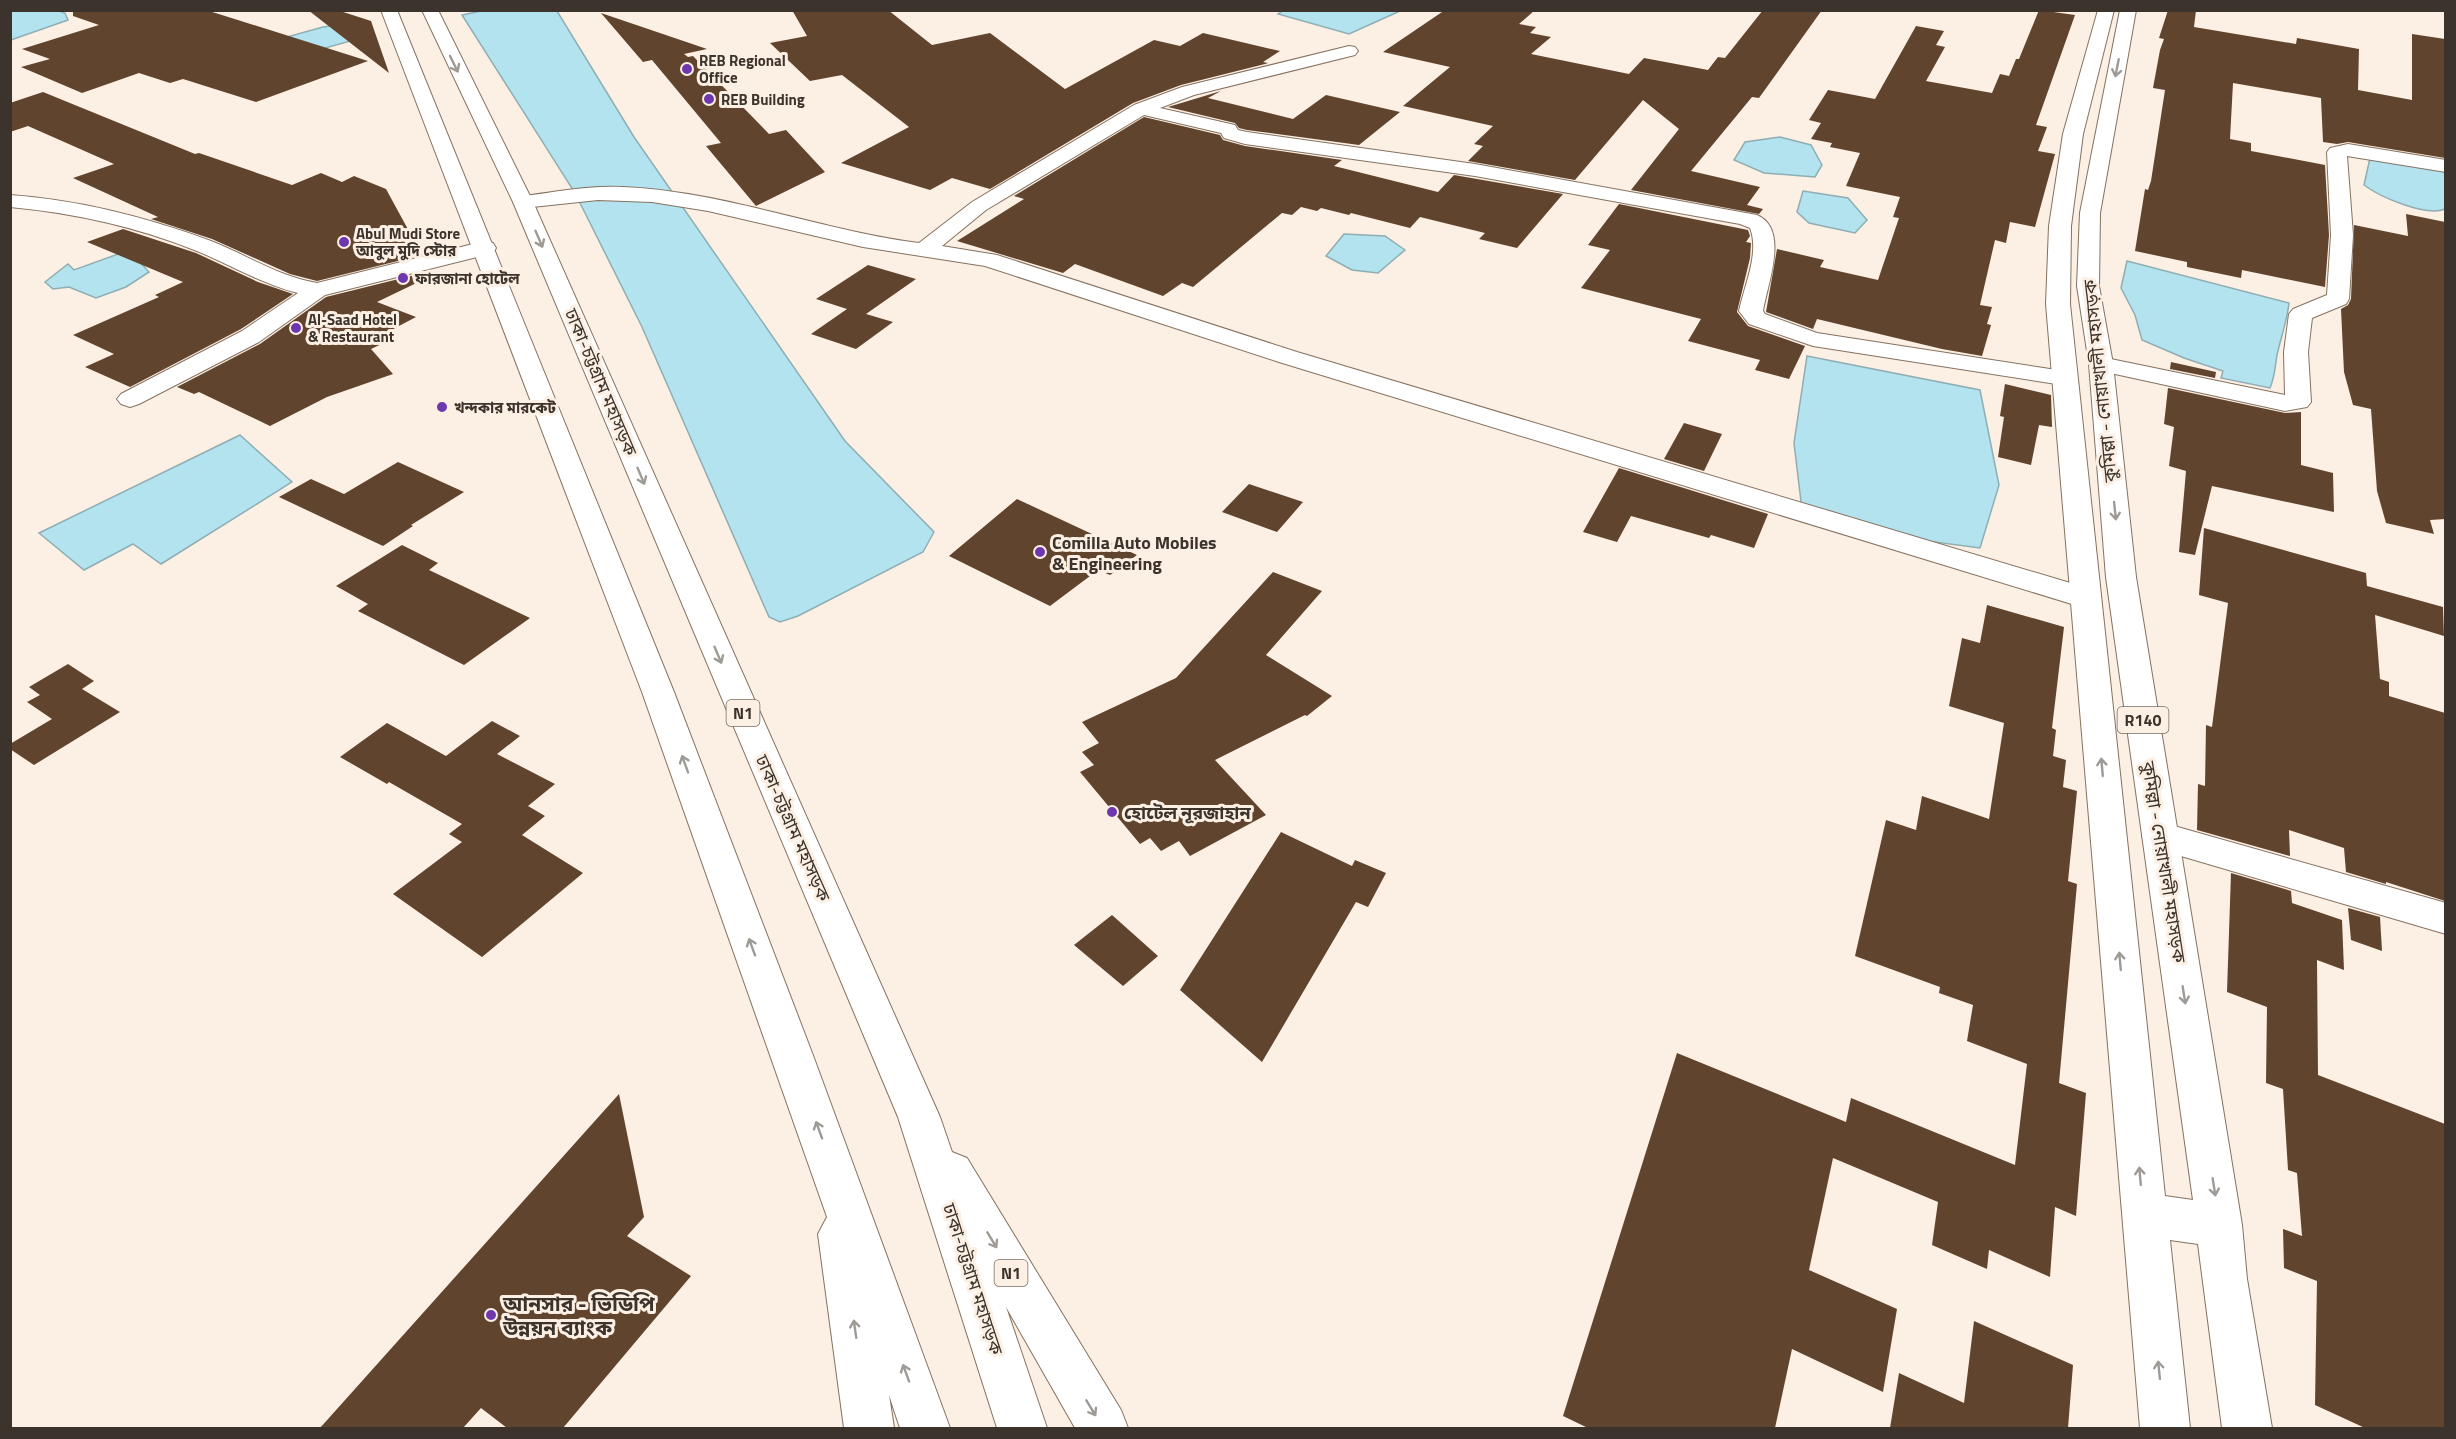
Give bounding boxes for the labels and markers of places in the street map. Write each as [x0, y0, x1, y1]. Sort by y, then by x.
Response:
place label: REB Regional Office [699, 49, 786, 89]
marker: REB Regional Office [680, 62, 694, 76]
place label: REB Building [721, 88, 805, 111]
marker: REB Building [702, 92, 716, 106]
place label: Abul Mudi Store আবুল মুদি স্টোর [355, 222, 461, 262]
marker: Abul Mudi Store আবুল মুদি স্টোর [337, 235, 351, 249]
place label: ফারজানা হোটেল [414, 267, 520, 290]
marker: ফারজানা হোটেল [396, 271, 410, 285]
place label: Al-Saad Hotel & Restaurant [308, 308, 397, 348]
marker: Al-Saad Hotel & Restaurant [289, 321, 303, 335]
place label: খন্দকার মারকেট [454, 396, 556, 419]
marker: খন্দকার মারকেট [435, 400, 449, 414]
place label: Comilla Auto Mobiles & Engineering [1052, 529, 1217, 577]
marker: Comilla Auto Mobiles & Engineering [1033, 545, 1047, 559]
place label: হোটেল নূরজাহান [1124, 799, 1251, 826]
marker: হোটেল নূরজাহান [1105, 805, 1119, 819]
place label: আনসার - ভিডিপি উন্নয়ন ব্যাংক [502, 1287, 655, 1343]
marker: আনসার - ভিডিপি উন্নয়ন ব্যাংক [484, 1308, 498, 1322]

